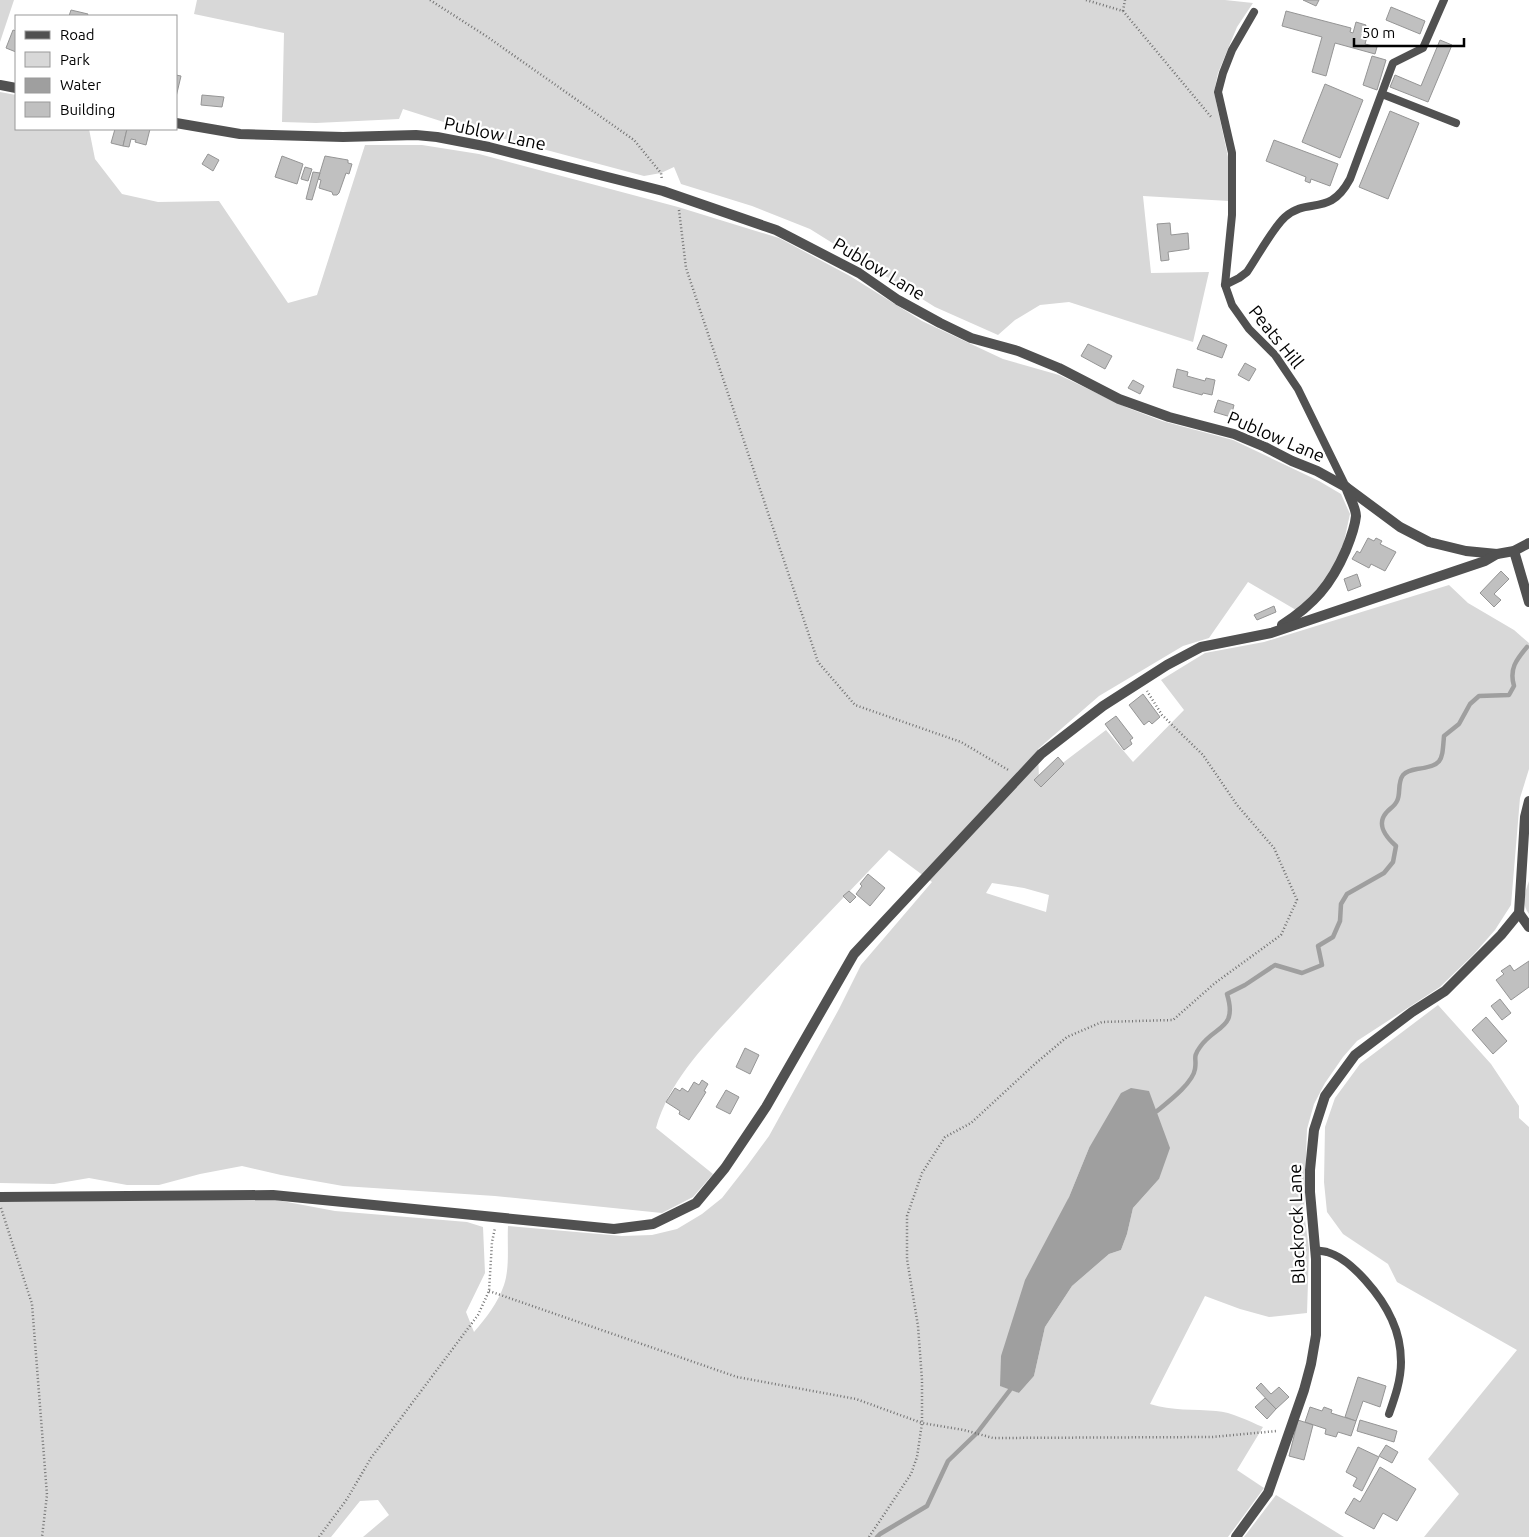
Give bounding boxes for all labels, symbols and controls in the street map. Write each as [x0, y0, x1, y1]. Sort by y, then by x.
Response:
legend [15, 15, 178, 130]
scale bar [1354, 15, 1464, 47]
text: 50 m [1362, 24, 1395, 41]
text: Road [60, 26, 95, 43]
text: Park [60, 51, 90, 68]
text: Water [60, 76, 101, 93]
text: Building [60, 101, 115, 118]
street label: Publow Lane [442, 112, 548, 154]
street label: Publow Lane [830, 233, 929, 303]
street label: Peats Hill [1245, 301, 1308, 372]
street label: Publow Lane [1225, 407, 1328, 466]
street label: Blackrock Lane [1284, 1163, 1308, 1285]

